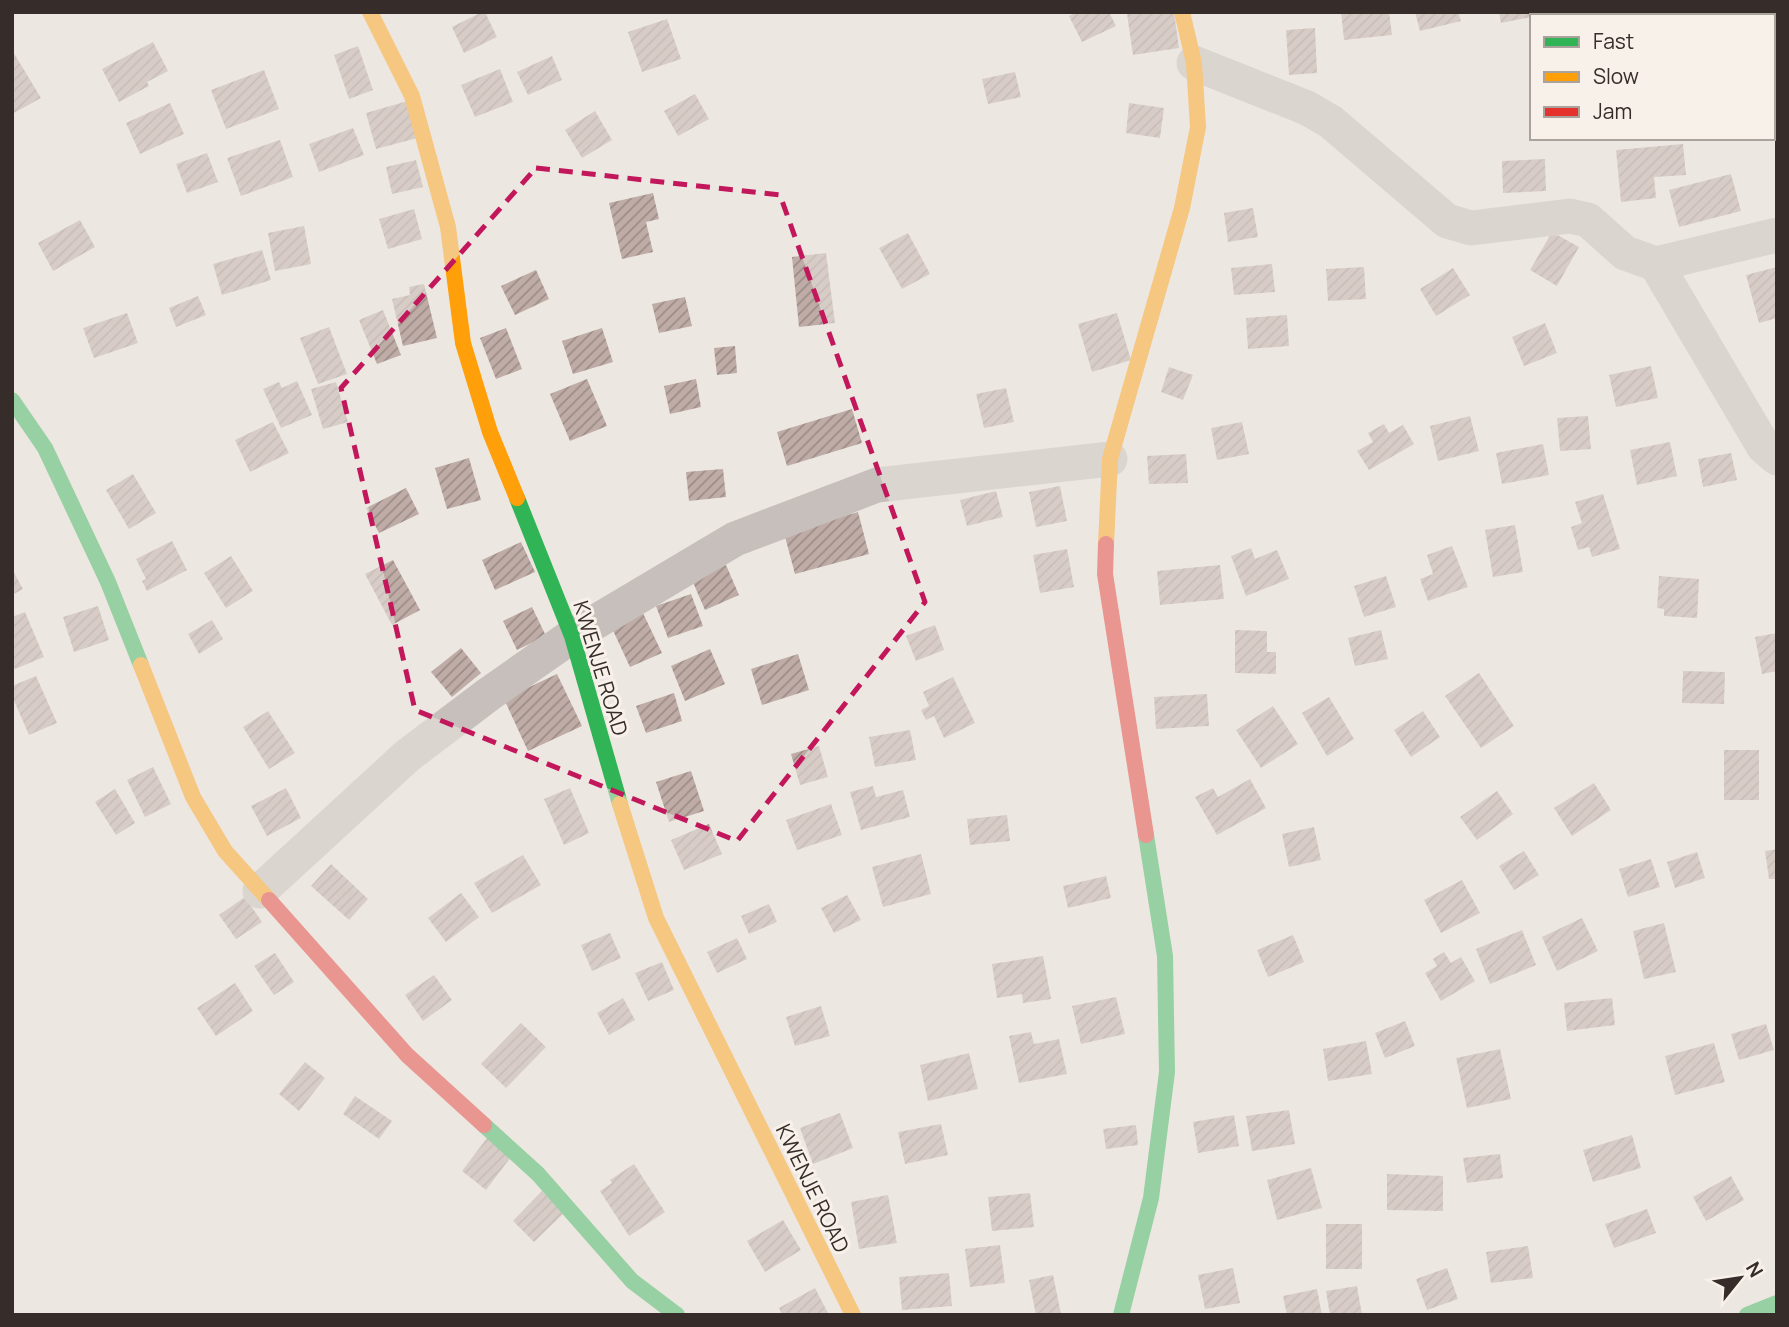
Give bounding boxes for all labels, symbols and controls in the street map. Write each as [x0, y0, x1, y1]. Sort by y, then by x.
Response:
legend [1530, 14, 1775, 140]
text: Fast [1593, 27, 1634, 55]
text: Slow [1593, 62, 1639, 90]
text: Jam [1593, 97, 1632, 125]
street label: KWENJE ROAD [567, 597, 635, 739]
street label: KWENJE ROAD [770, 1119, 856, 1257]
north arrow [1705, 1243, 1775, 1313]
text: N [1740, 1257, 1769, 1282]

